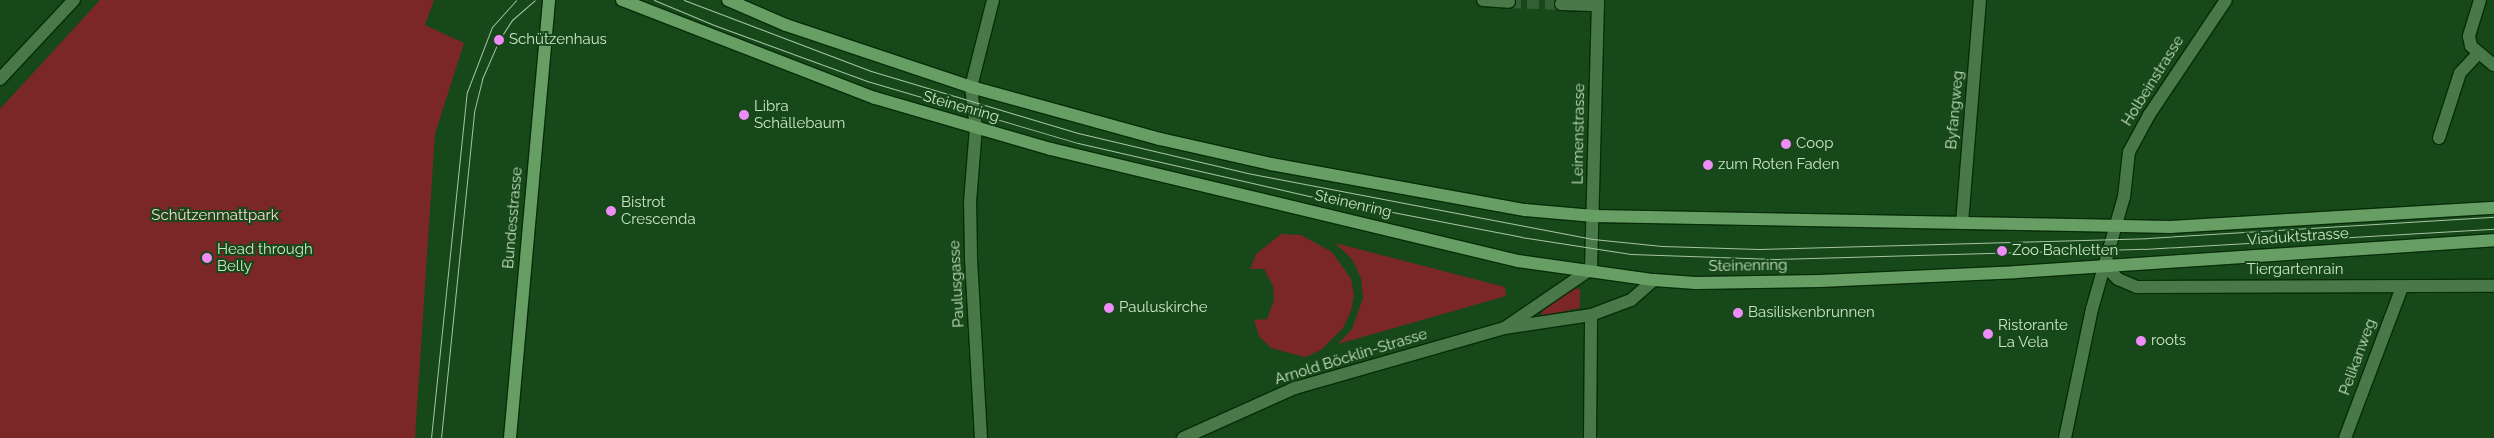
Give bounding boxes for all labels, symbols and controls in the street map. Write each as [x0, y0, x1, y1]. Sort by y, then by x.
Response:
place label: Schützenhaus [509, 31, 607, 49]
street label: Holbeinstrasse [2118, 33, 2188, 129]
marker: Schützenhaus [493, 34, 505, 46]
street label: Byfangweg [1943, 70, 1967, 150]
street label: Leimenstrasse [1569, 83, 1589, 185]
street label: Steinenring [921, 87, 1001, 127]
place label: Libra Schällebaum [754, 97, 845, 132]
marker: Libra Schällebaum [738, 109, 750, 121]
place label: Coop [1796, 135, 1833, 153]
marker: Coop [1780, 138, 1792, 150]
place label: zum Roten Faden [1718, 156, 1839, 174]
marker: zum Roten Faden [1702, 159, 1714, 171]
street label: Bundesstrasse [500, 166, 526, 270]
street label: Steinenring [1313, 186, 1393, 222]
place label: Bistrot Crescenda [621, 193, 696, 228]
marker: Bistrot Crescenda [605, 205, 617, 217]
park label: Schützenmattpark [151, 207, 279, 225]
street label: Viaduktstrasse [2247, 224, 2349, 250]
place label: Head through Belly [217, 240, 313, 275]
street label: Paulusgasse [946, 240, 968, 328]
place label: Zoo Bachletten [2012, 242, 2118, 260]
marker: Zoo Bachletten [1996, 245, 2008, 257]
marker: Head through Belly [201, 252, 213, 264]
street label: Steinenring [1708, 256, 1788, 276]
street label: Tiergartenrain [2247, 261, 2343, 279]
place label: Pauluskirche [1119, 299, 1208, 317]
marker: Pauluskirche [1103, 302, 1115, 314]
place label: Basiliskenbrunnen [1748, 304, 1875, 322]
marker: Basiliskenbrunnen [1732, 307, 1744, 319]
place label: Ristorante La Vela [1998, 316, 2068, 351]
street label: Pelikanweg [2336, 316, 2380, 398]
street label: Arnold Böcklin-Strasse [1273, 325, 1429, 389]
marker: Ristorante La Vela [1982, 328, 1994, 340]
place label: roots [2151, 332, 2186, 350]
marker: roots [2135, 335, 2147, 347]

